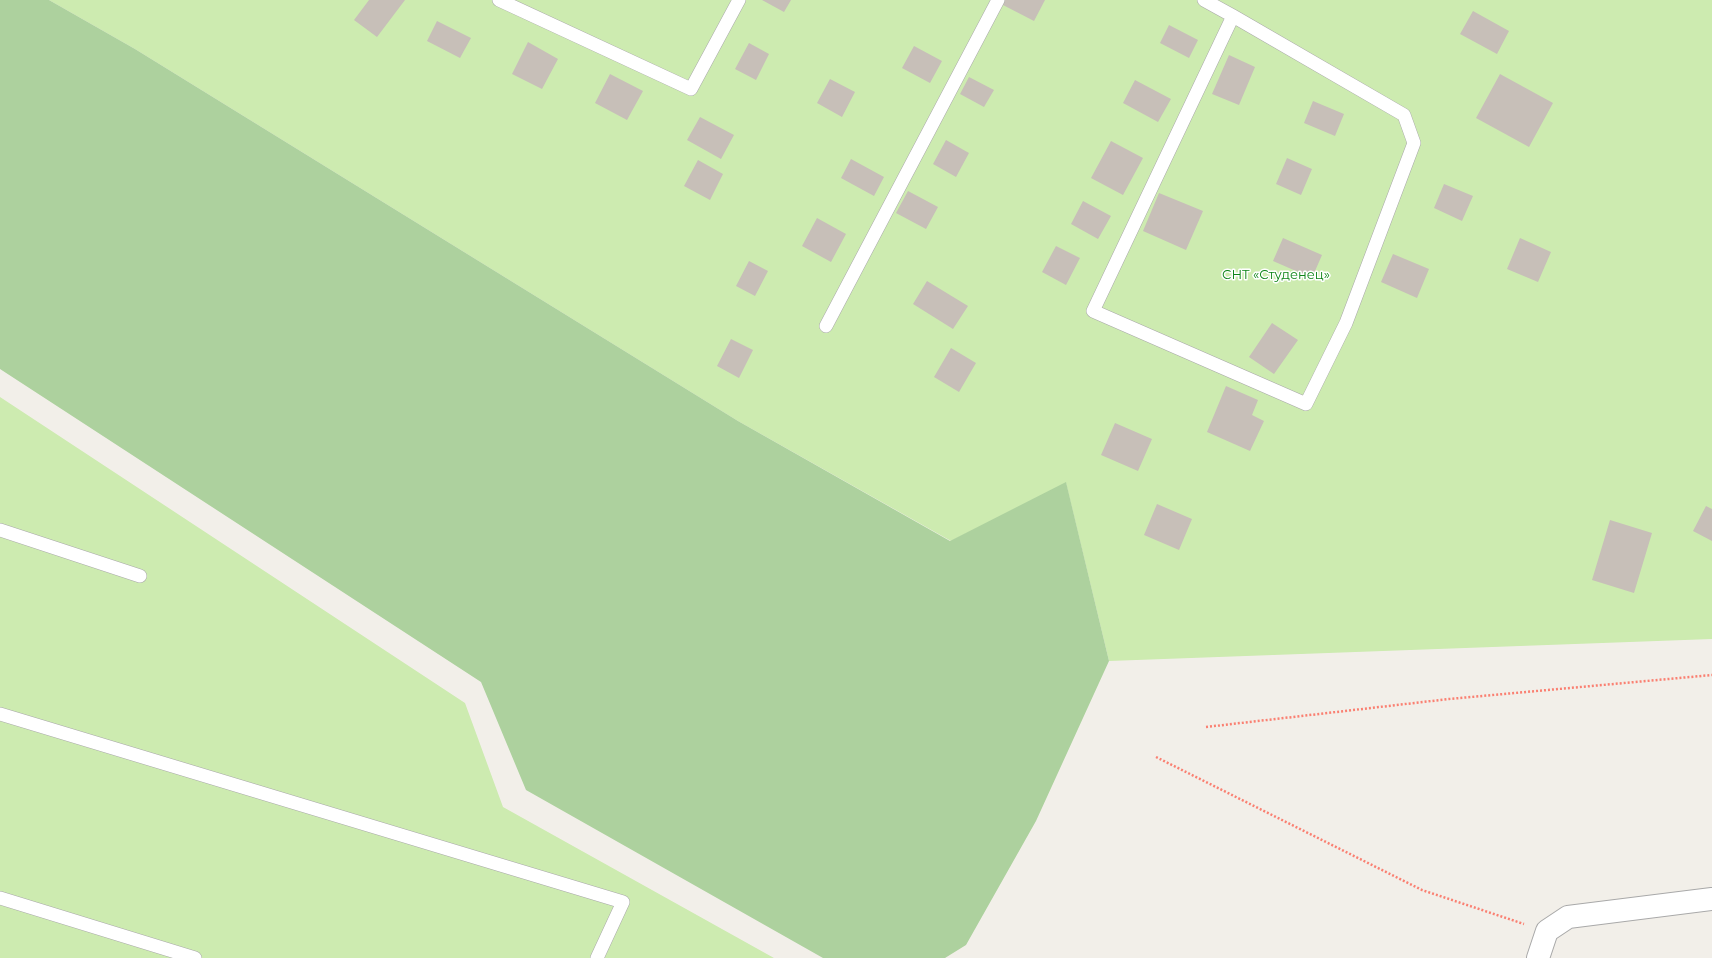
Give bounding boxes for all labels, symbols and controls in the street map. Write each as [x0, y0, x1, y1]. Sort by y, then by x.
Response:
park label: СНТ «Студенец» [1222, 267, 1330, 283]

